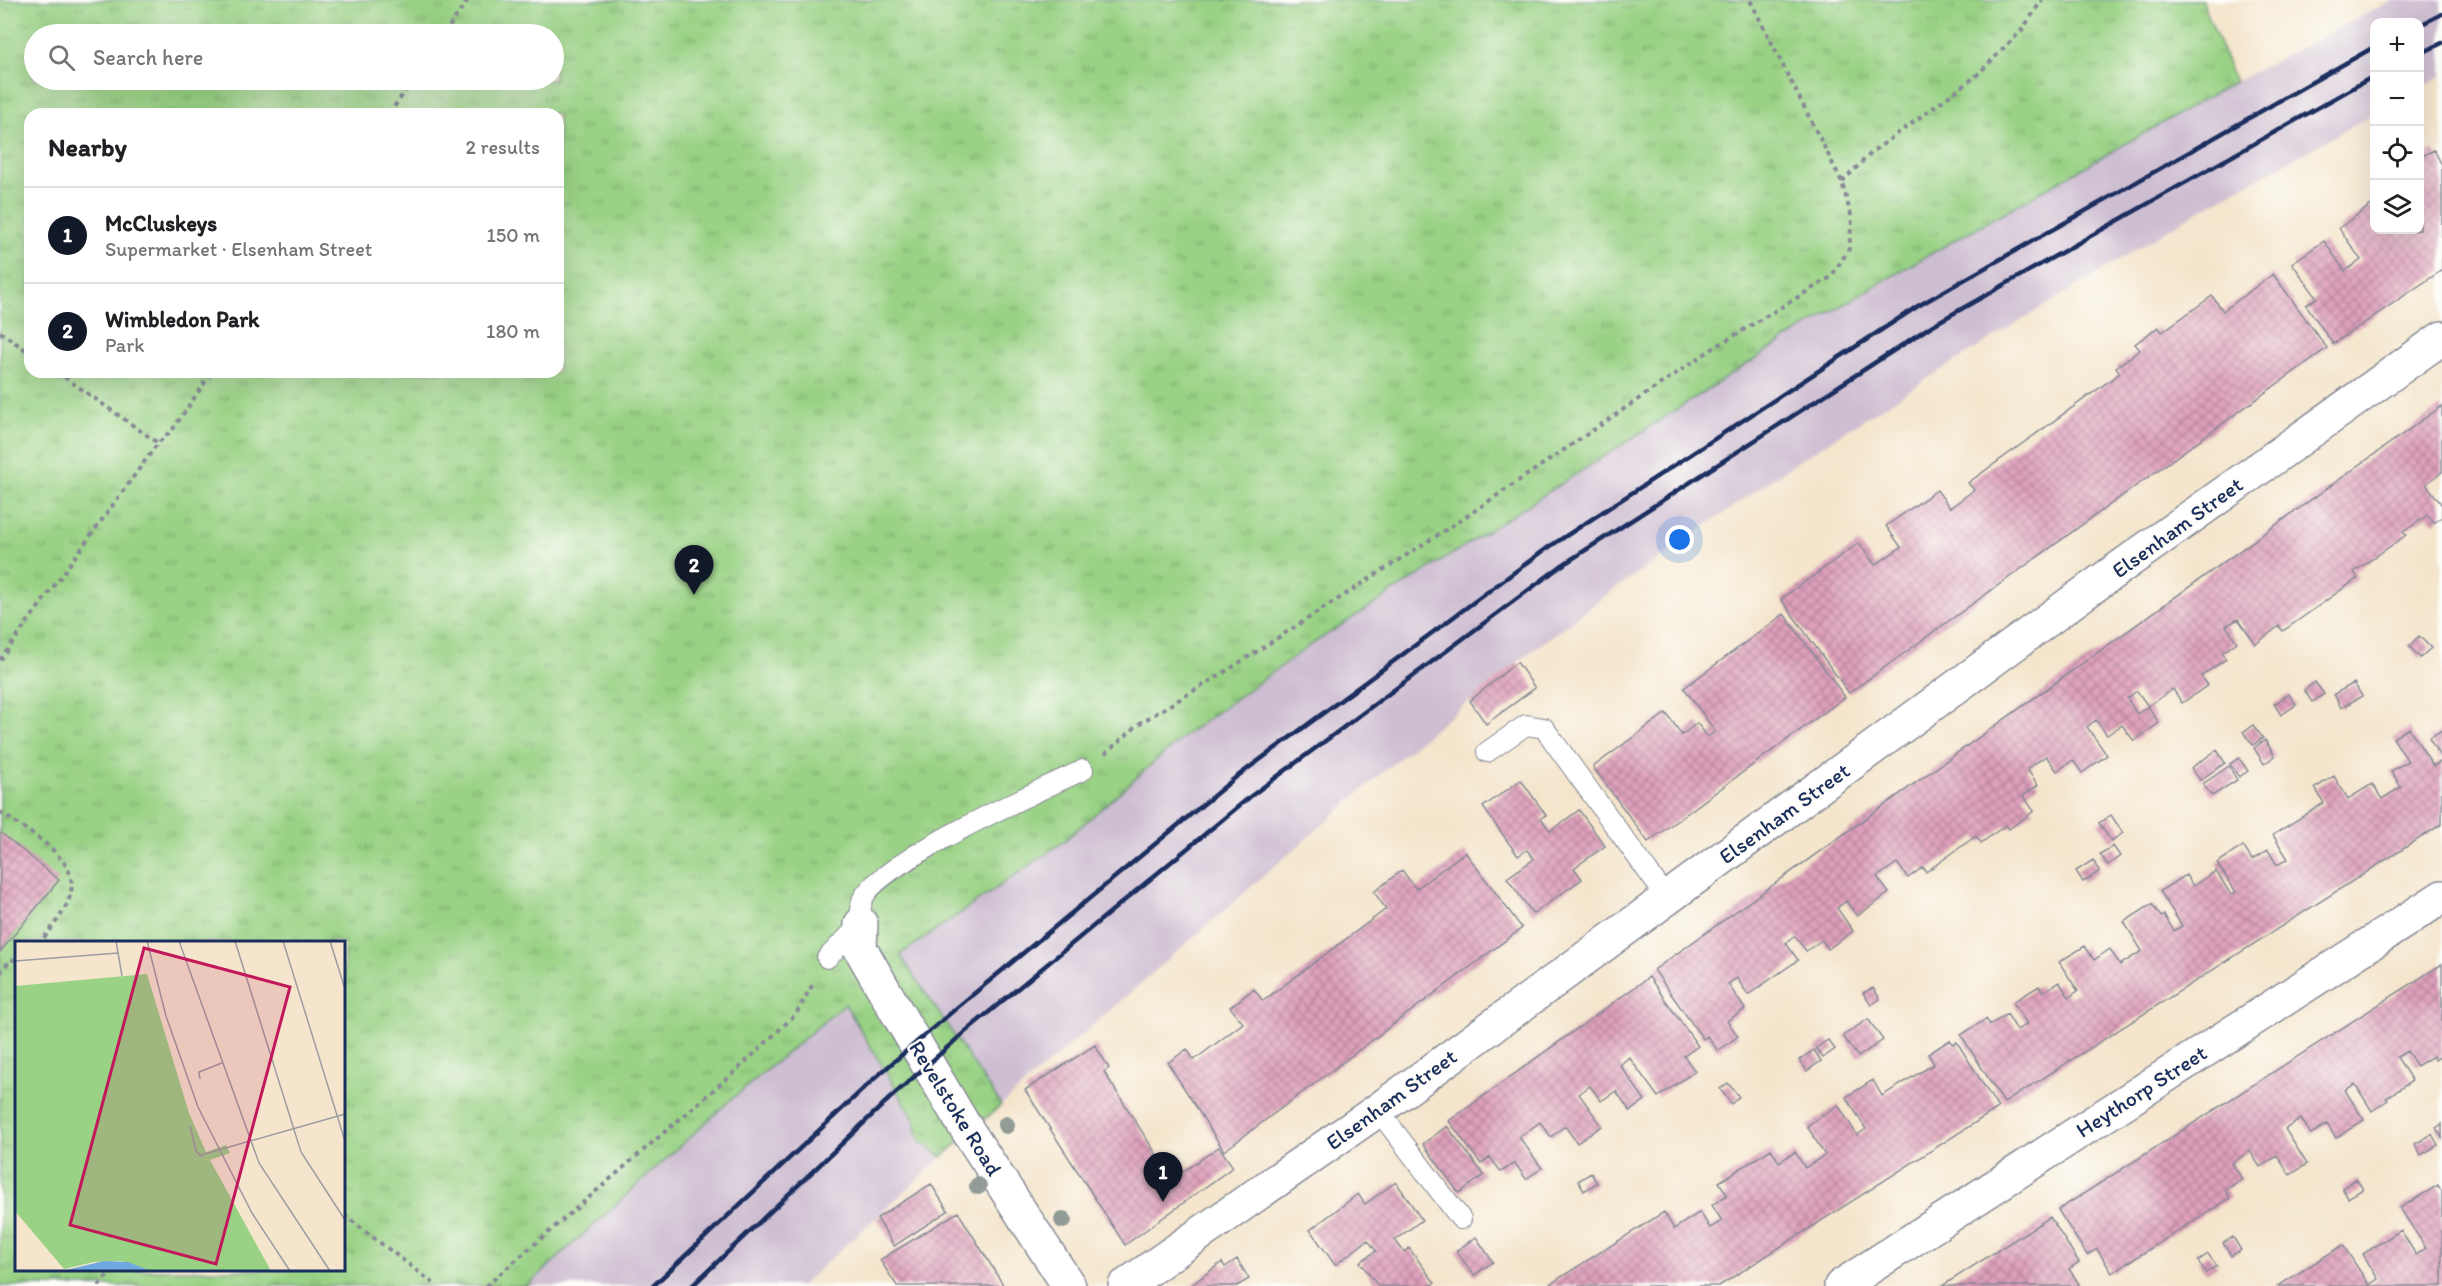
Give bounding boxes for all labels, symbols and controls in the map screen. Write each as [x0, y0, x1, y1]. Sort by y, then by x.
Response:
map controls [2370, 18, 2424, 234]
button: + [2370, 18, 2424, 72]
search box [24, 24, 564, 90]
icon: search [45, 41, 78, 74]
text: Search here [93, 44, 203, 71]
button: − [2370, 72, 2424, 126]
button: locate [2370, 126, 2424, 180]
text: Nearby [48, 131, 127, 163]
text: 2 results [466, 135, 540, 159]
button: layers [2370, 180, 2424, 234]
text: McCluskeys [105, 210, 217, 237]
text: 1 [63, 223, 72, 247]
text: 150 m [487, 223, 540, 247]
text: Supermarket · Elsenham Street [105, 237, 372, 261]
text: Wimbledon Park [105, 306, 260, 333]
text: 2 [62, 319, 73, 343]
text: 180 m [486, 319, 540, 343]
text: Park [105, 333, 144, 357]
street label: Elsenham Street [2107, 471, 2248, 584]
your location [1665, 525, 1694, 554]
pin: 2 [674, 546, 714, 595]
street label: Elsenham Street [1714, 757, 1855, 870]
inset map [15, 941, 345, 1271]
street label: Revelstoke Road [903, 1036, 1008, 1181]
street label: Heythorp Street [2071, 1039, 2212, 1144]
street label: Elsenham Street [1321, 1043, 1462, 1156]
pin: 1 [1144, 1152, 1182, 1202]

